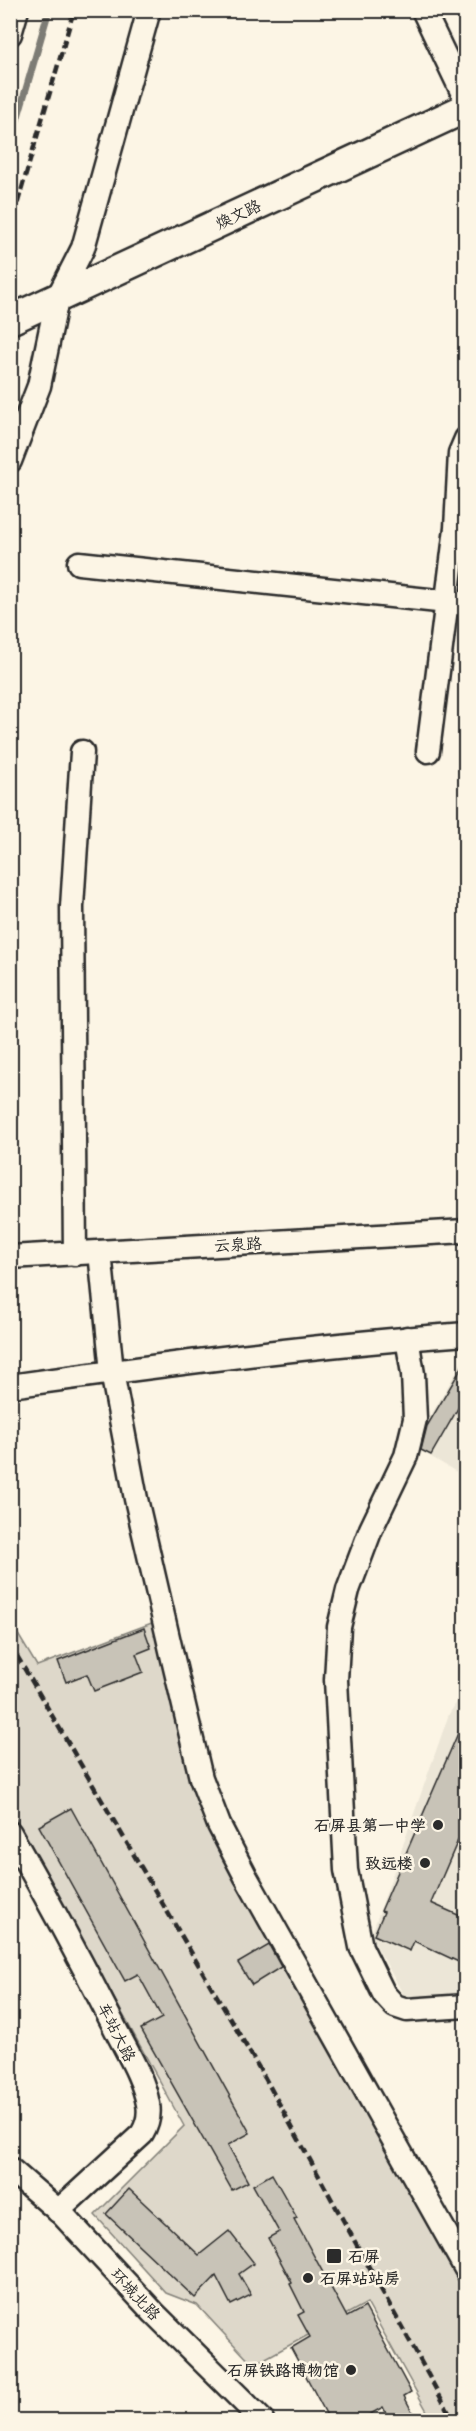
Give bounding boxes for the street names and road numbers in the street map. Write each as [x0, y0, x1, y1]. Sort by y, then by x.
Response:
street label: 焕文路 [213, 197, 264, 234]
street label: 云泉路 [214, 1235, 263, 1256]
street label: 车站大路 [93, 2000, 139, 2066]
street label: 环城北路 [106, 2265, 164, 2325]

